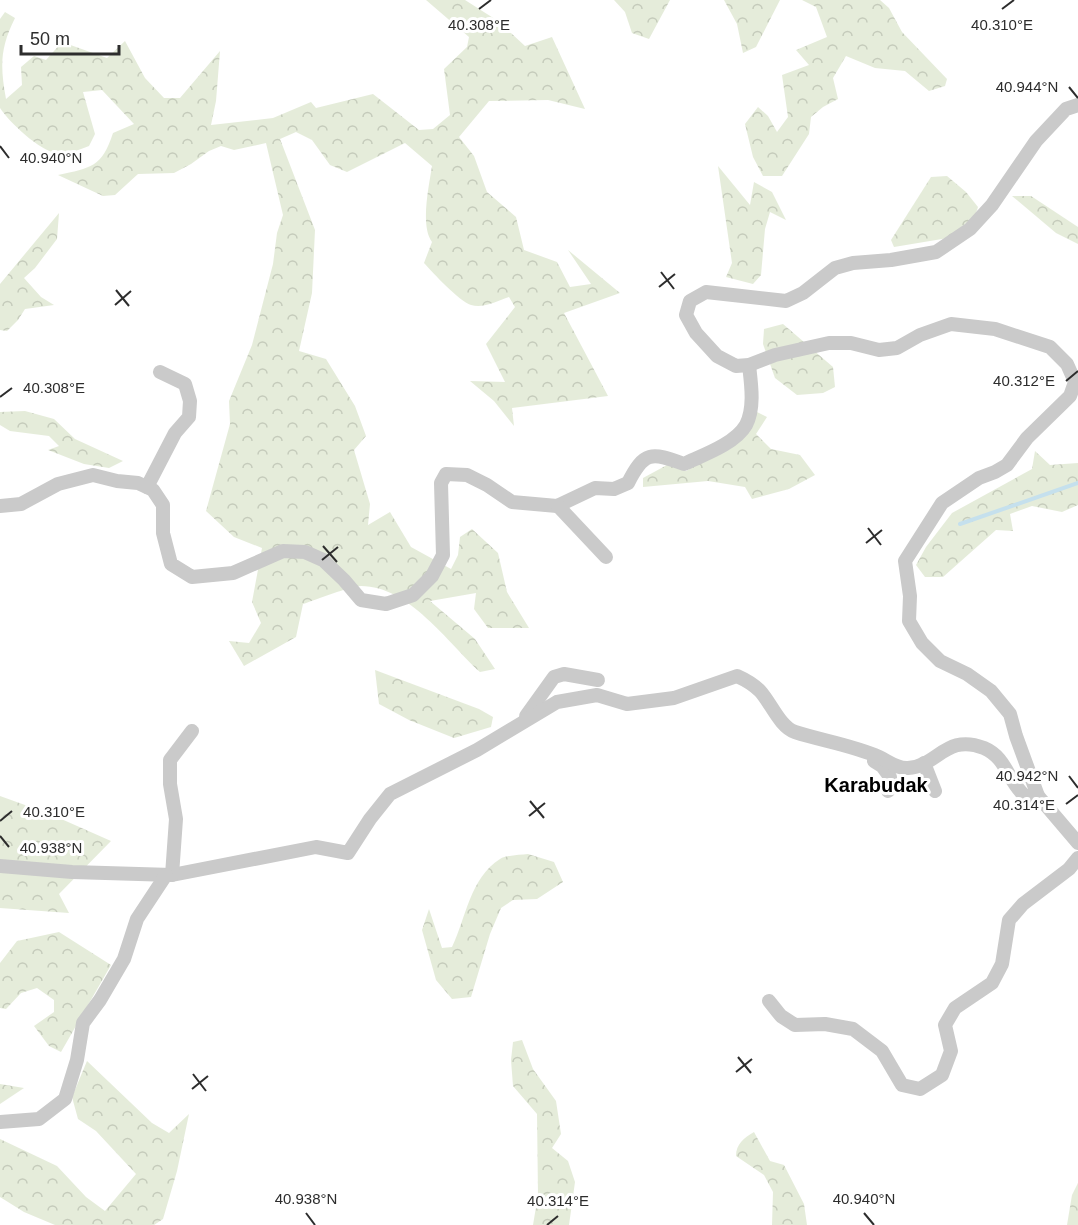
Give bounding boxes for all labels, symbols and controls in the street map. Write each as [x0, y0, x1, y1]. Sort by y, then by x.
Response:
text: 40.308°E [448, 16, 510, 33]
text: 40.310°E [971, 16, 1033, 33]
scale bar [21, 18, 118, 56]
text: 50 m [30, 29, 70, 49]
text: 40.944°N [996, 78, 1058, 95]
text: 40.940°N [20, 149, 82, 166]
text: 40.312°E [993, 372, 1055, 389]
text: 40.308°E [23, 379, 85, 396]
text: 40.942°N [996, 767, 1058, 784]
district label: Karabudak [824, 774, 929, 796]
text: 40.314°E [993, 796, 1055, 813]
text: 40.310°E [23, 803, 85, 820]
text: 40.938°N [20, 839, 82, 856]
text: 40.938°N [275, 1190, 337, 1207]
text: 40.940°N [833, 1190, 895, 1207]
text: 40.314°E [527, 1192, 589, 1209]

